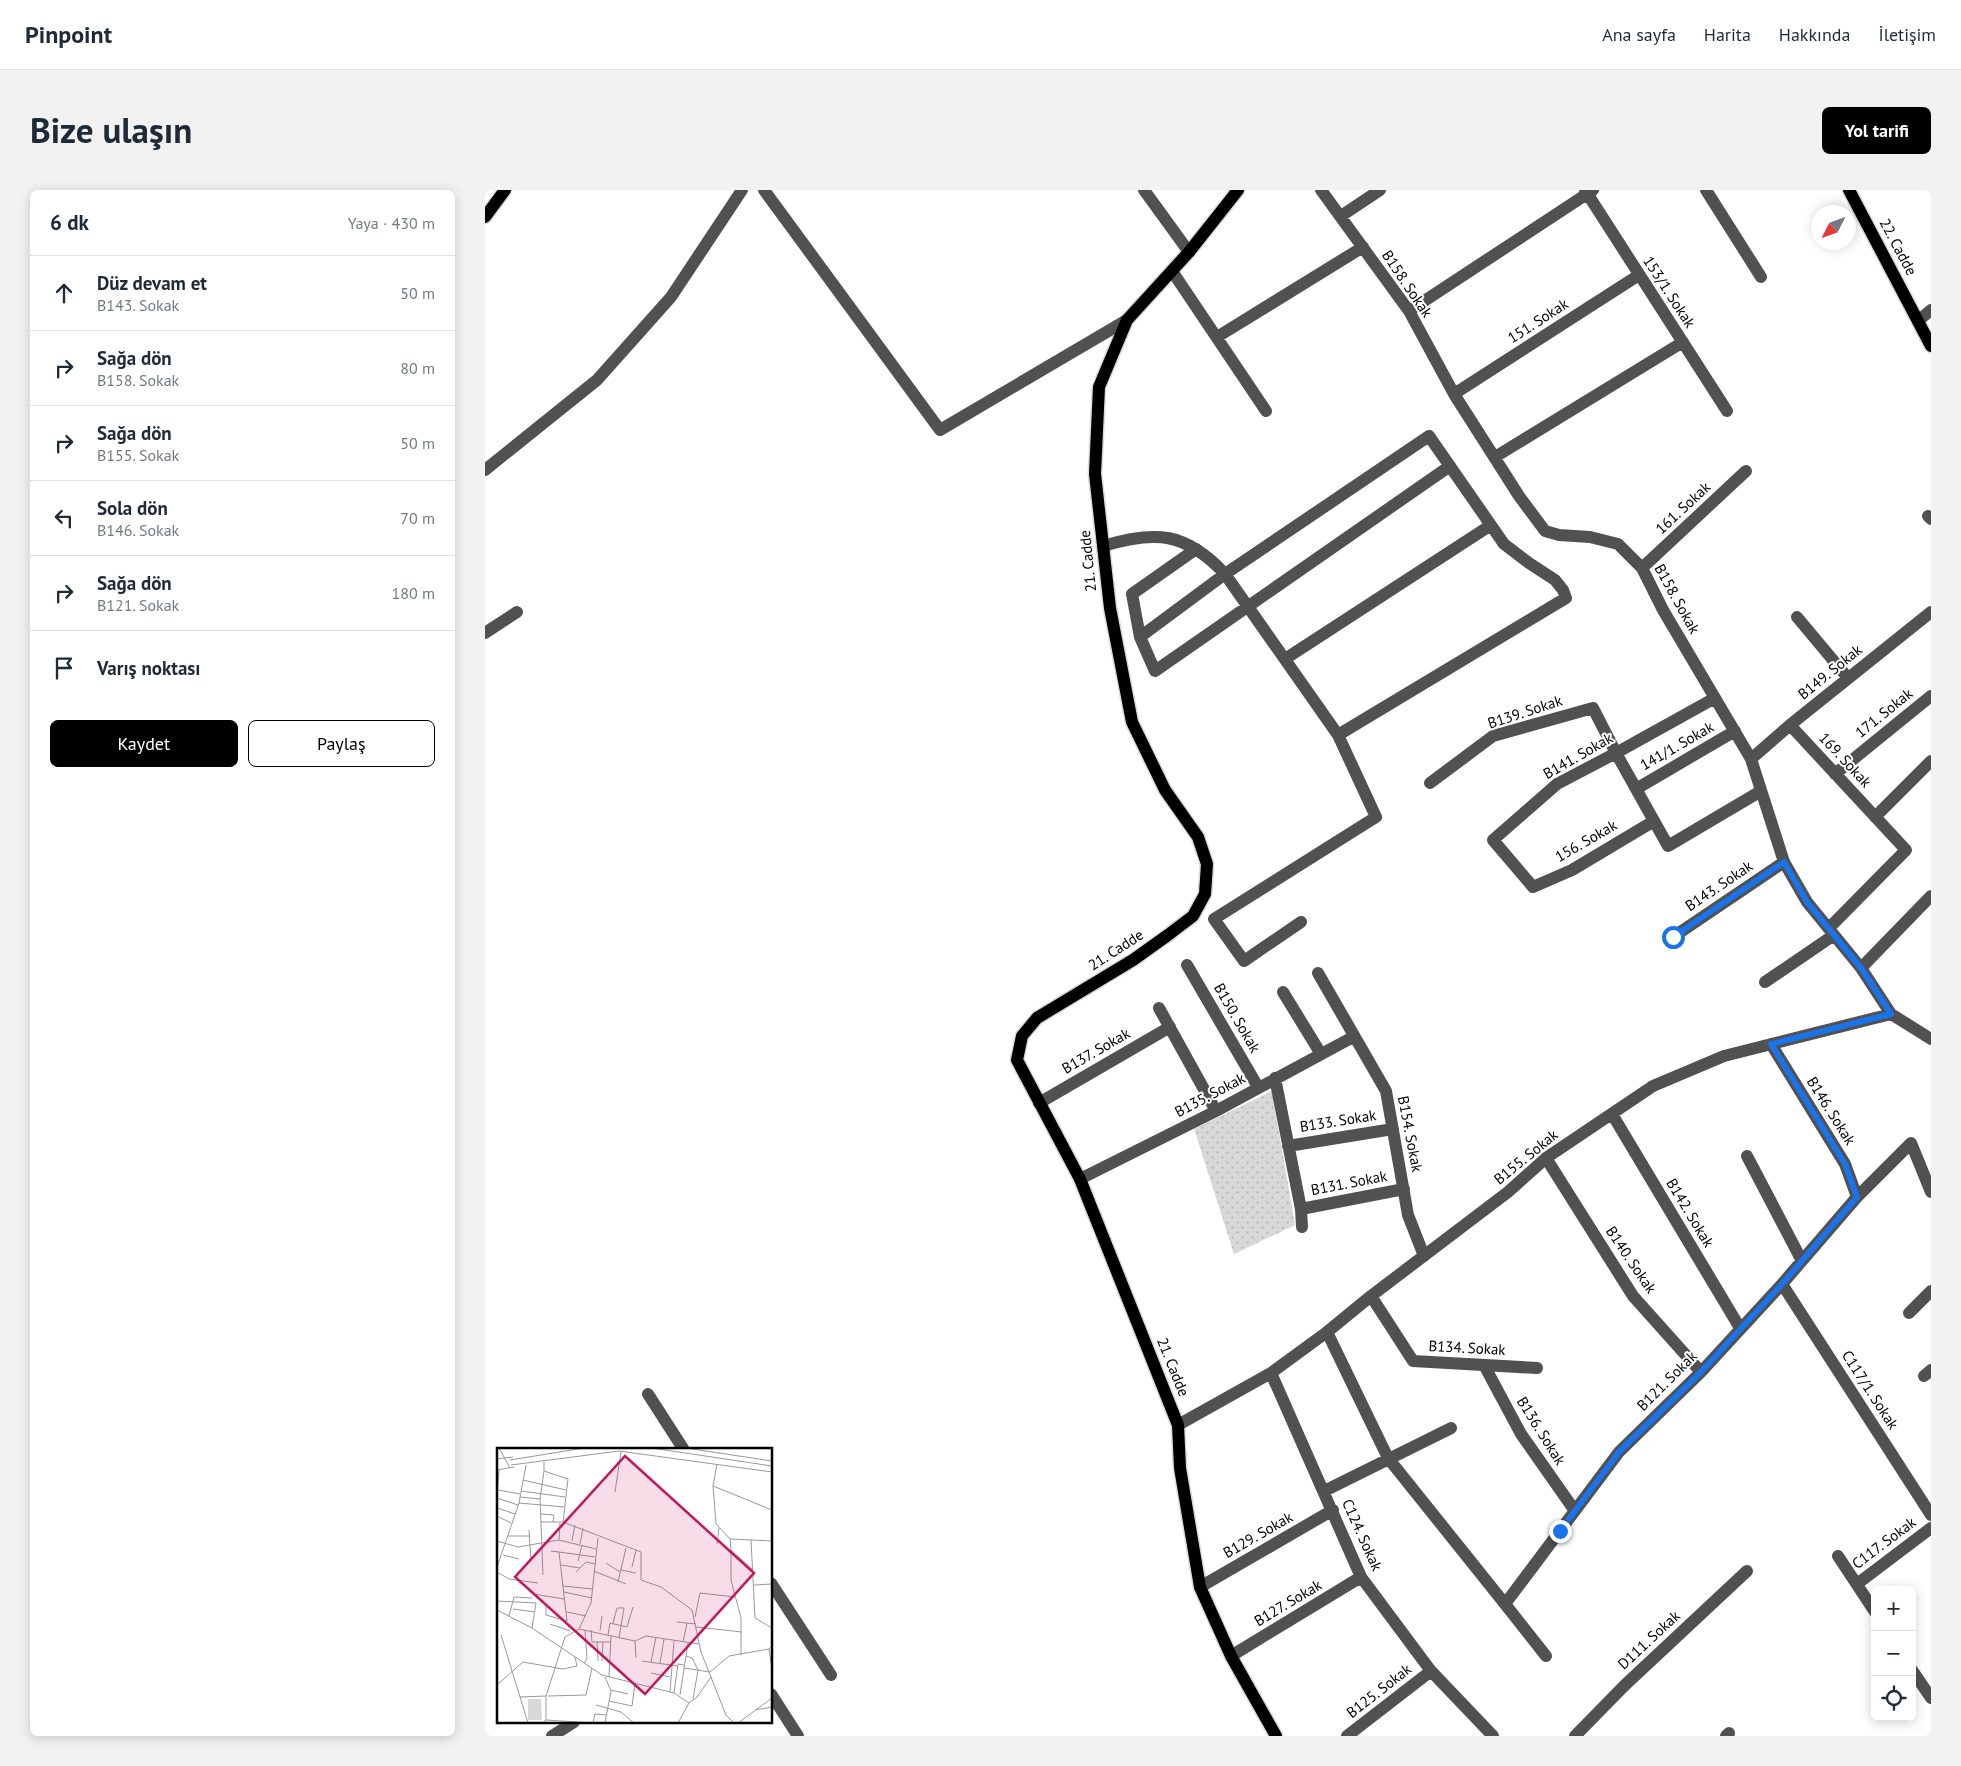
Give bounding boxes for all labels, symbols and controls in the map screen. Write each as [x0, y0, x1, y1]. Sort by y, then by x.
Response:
text: Pinpoint [25, 19, 112, 50]
text: Ana sayfa [1602, 23, 1676, 46]
text: Harita [1704, 23, 1751, 46]
text: Hakkında [1779, 23, 1850, 46]
text: İletişim [1878, 23, 1936, 46]
text: Bize ulaşın [30, 107, 192, 153]
button: Yol tarifi [1822, 107, 1931, 154]
north arrow [1811, 205, 1856, 250]
text: 6 dk [50, 209, 89, 236]
text: Yaya · 430 m [348, 213, 435, 233]
street label: 22. Cadde [1876, 215, 1921, 279]
street label: B158. Sokak [1378, 246, 1437, 322]
street label: 153/1. Sokak [1639, 252, 1700, 332]
text: Düz devam et [97, 271, 207, 295]
icon: ahead [50, 279, 78, 307]
text: 50 m [400, 283, 435, 303]
street label: 151. Sokak [1504, 294, 1572, 347]
text: B143. Sokak [97, 295, 179, 315]
text: Sağa dön [97, 346, 172, 370]
icon: right [50, 354, 78, 382]
text: 80 m [400, 358, 435, 378]
text: B158. Sokak [97, 370, 179, 390]
text: Sağa dön [97, 421, 172, 445]
icon: right [50, 429, 78, 457]
text: 50 m [400, 433, 435, 453]
text: B155. Sokak [97, 445, 179, 465]
street label: 161. Sokak [1651, 477, 1715, 538]
text: Sola dön [97, 496, 168, 520]
icon: left [50, 504, 78, 532]
text: 70 m [400, 508, 435, 528]
text: B146. Sokak [97, 520, 179, 540]
street label: 21. Cadde [1075, 529, 1100, 593]
street label: B158. Sokak [1650, 560, 1705, 638]
text: Sağa dön [97, 571, 172, 595]
icon: right [50, 579, 78, 607]
text: 180 m [392, 583, 435, 603]
text: B121. Sokak [97, 595, 179, 615]
street label: B149. Sokak [1794, 639, 1866, 703]
icon: arrive [50, 654, 78, 682]
text: Varış noktası [97, 656, 200, 680]
street label: 171. Sokak [1851, 683, 1917, 742]
street label: B139. Sokak [1485, 690, 1565, 732]
street label: 141/1. Sokak [1637, 716, 1718, 774]
button: Kaydet [50, 720, 238, 767]
button: Paylaş [248, 720, 435, 767]
street label: B141. Sokak [1540, 728, 1617, 783]
street label: 169. Sokak [1815, 728, 1876, 792]
street label: 156. Sokak [1551, 815, 1621, 866]
street label: B143. Sokak [1681, 856, 1757, 915]
street label: 21. Cadde [1085, 925, 1147, 974]
route start [1662, 926, 1685, 949]
street label: B150. Sokak [1210, 980, 1265, 1057]
street label: B137. Sokak [1058, 1023, 1134, 1078]
street label: B135. Sokak [1171, 1068, 1249, 1121]
street label: B146. Sokak [1803, 1073, 1860, 1149]
street label: B154. Sokak [1394, 1094, 1427, 1174]
street label: B133. Sokak [1298, 1105, 1378, 1136]
street label: B155. Sokak [1490, 1124, 1562, 1188]
street label: B131. Sokak [1309, 1166, 1389, 1199]
street label: B142. Sokak [1662, 1175, 1719, 1251]
street label: B140. Sokak [1602, 1222, 1661, 1298]
street label: 21. Cadde [1153, 1335, 1194, 1399]
street label: B134. Sokak [1428, 1336, 1507, 1359]
street label: B121. Sokak [1633, 1346, 1701, 1415]
street label: C117/1. Sokak [1838, 1347, 1903, 1434]
street label: B136. Sokak [1513, 1393, 1570, 1469]
inset map [497, 1448, 773, 1724]
street label: C124. Sokak [1338, 1496, 1387, 1575]
street label: B129. Sokak [1220, 1507, 1297, 1562]
street label: C117. Sokak [1848, 1512, 1920, 1573]
route end [1549, 1520, 1572, 1543]
street label: B127. Sokak [1250, 1575, 1326, 1630]
map controls [1871, 1586, 1916, 1721]
button: + [1871, 1586, 1916, 1631]
street label: D111. Sokak [1614, 1605, 1684, 1673]
button: − [1871, 1631, 1916, 1676]
street label: B125. Sokak [1342, 1659, 1416, 1722]
button: locate [1871, 1676, 1916, 1721]

